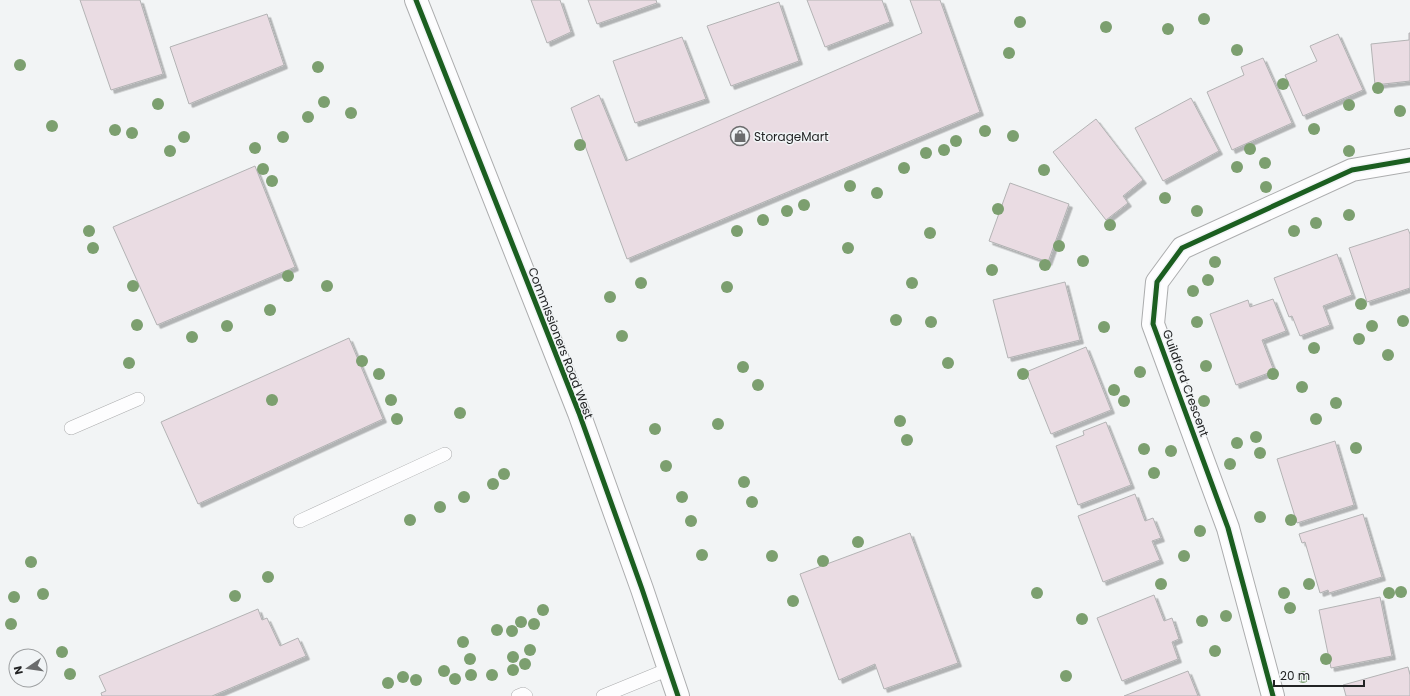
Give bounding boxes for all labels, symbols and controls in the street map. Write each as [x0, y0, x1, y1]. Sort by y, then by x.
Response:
shop icon: StorageMart [729, 125, 751, 147]
place label: StorageMart [754, 128, 829, 145]
street label: Commissioners Road West [524, 265, 598, 421]
street label: Guildford Crescent [1159, 327, 1213, 439]
north arrow [8, 648, 48, 688]
scale bar [1274, 662, 1364, 688]
text: N [10, 664, 27, 676]
text: 20 m [1280, 667, 1310, 684]

